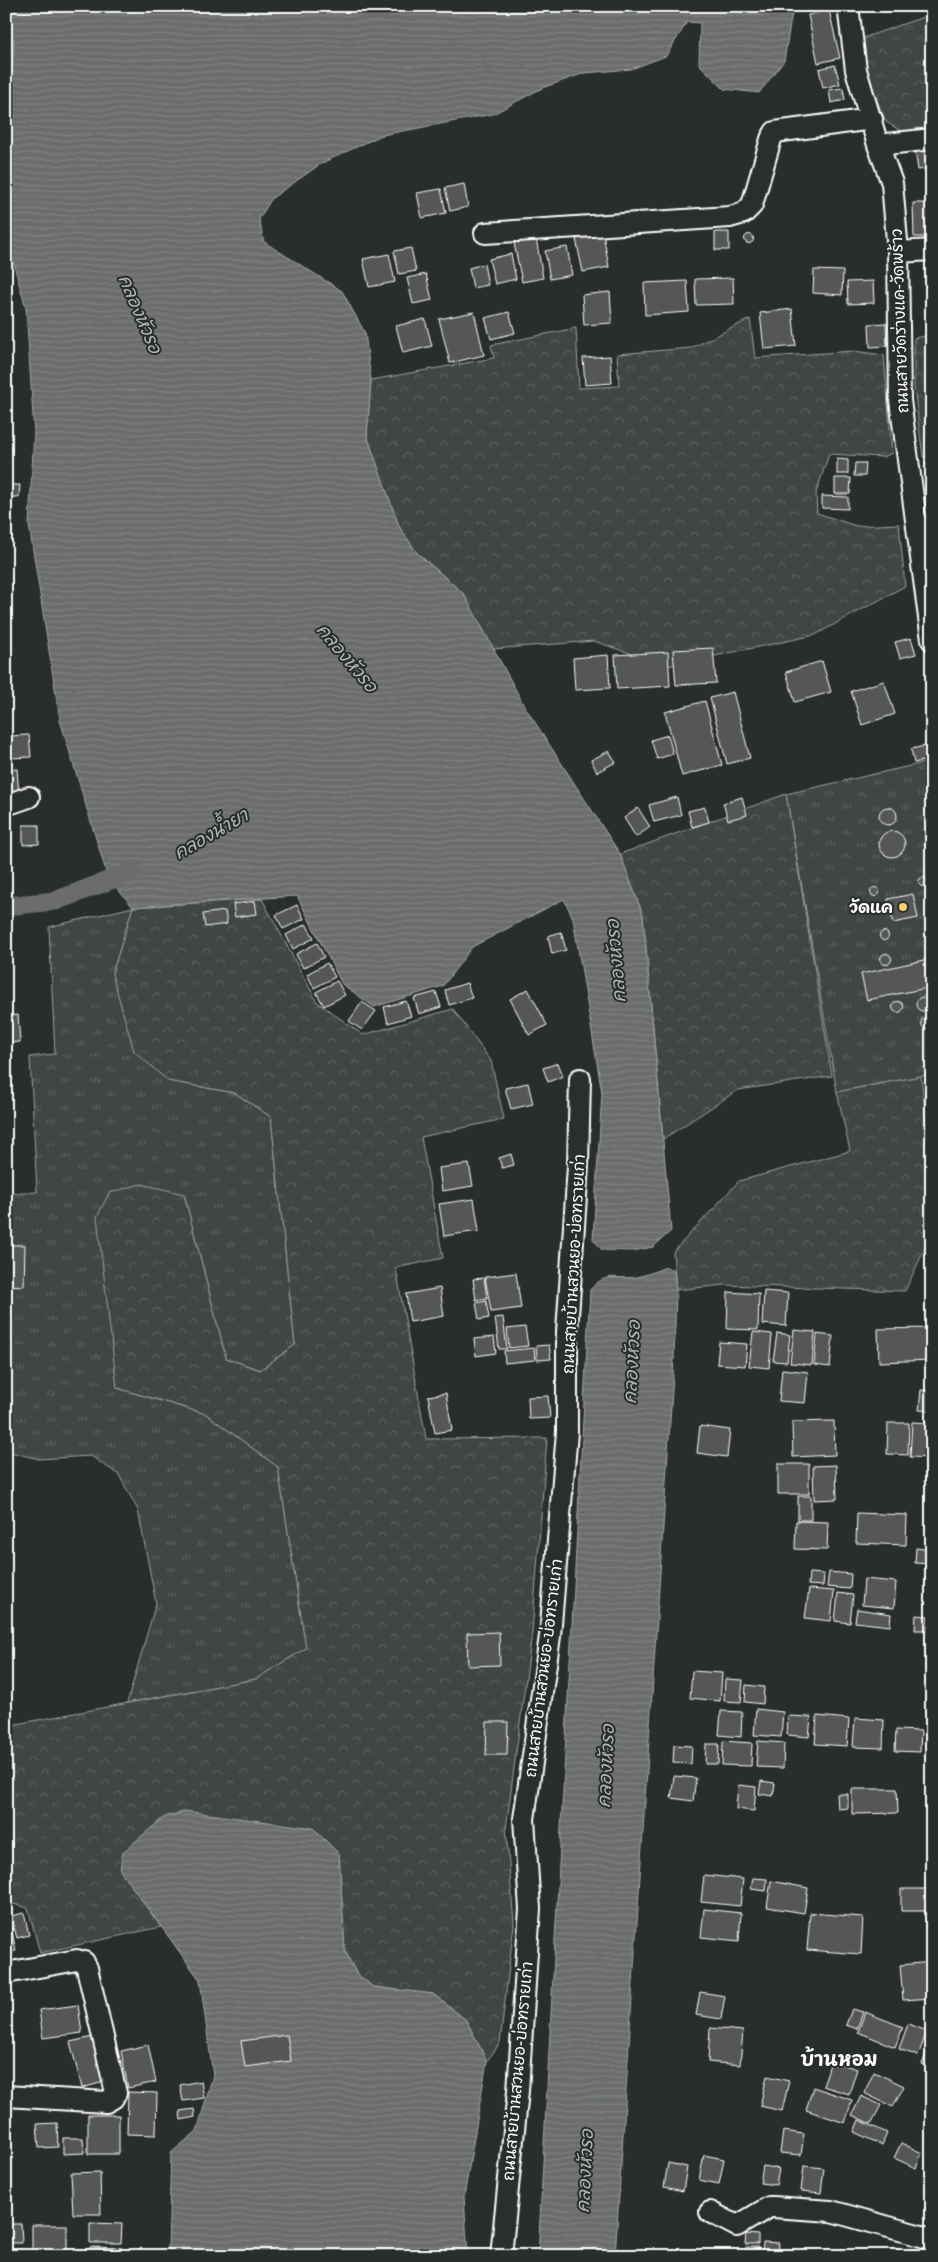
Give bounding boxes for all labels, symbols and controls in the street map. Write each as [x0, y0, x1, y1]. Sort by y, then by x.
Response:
street label: ถนนสายวัดร่างแค-วัดพร้าว [885, 228, 916, 414]
water label: คลองหัวรอ [110, 272, 166, 359]
water label: คลองหัวรอ [309, 620, 382, 701]
water label: คลองน้ำยา [167, 798, 255, 867]
place label: วัดแค [849, 898, 893, 921]
marker: วัดแค [897, 901, 909, 913]
water label: คลองหัวรอ [602, 917, 635, 1003]
street label: ถนนสายบ้านสวนยอ-บ่อทรายเก่า [556, 1153, 593, 1375]
water label: คลองหัวรอ [620, 1319, 649, 1404]
street label: ถนนสายบ้านสวนยอ-บ่อทรายเก่า [519, 1557, 570, 1779]
water label: คลองหัวรอ [594, 1723, 623, 1808]
street label: ถนนสายบ้านสวนยอ-บ่อทรายเก่า [496, 1960, 541, 2182]
district label: บ้านหอม [800, 2046, 878, 2076]
water label: คลองหัวรอ [573, 2128, 602, 2213]

